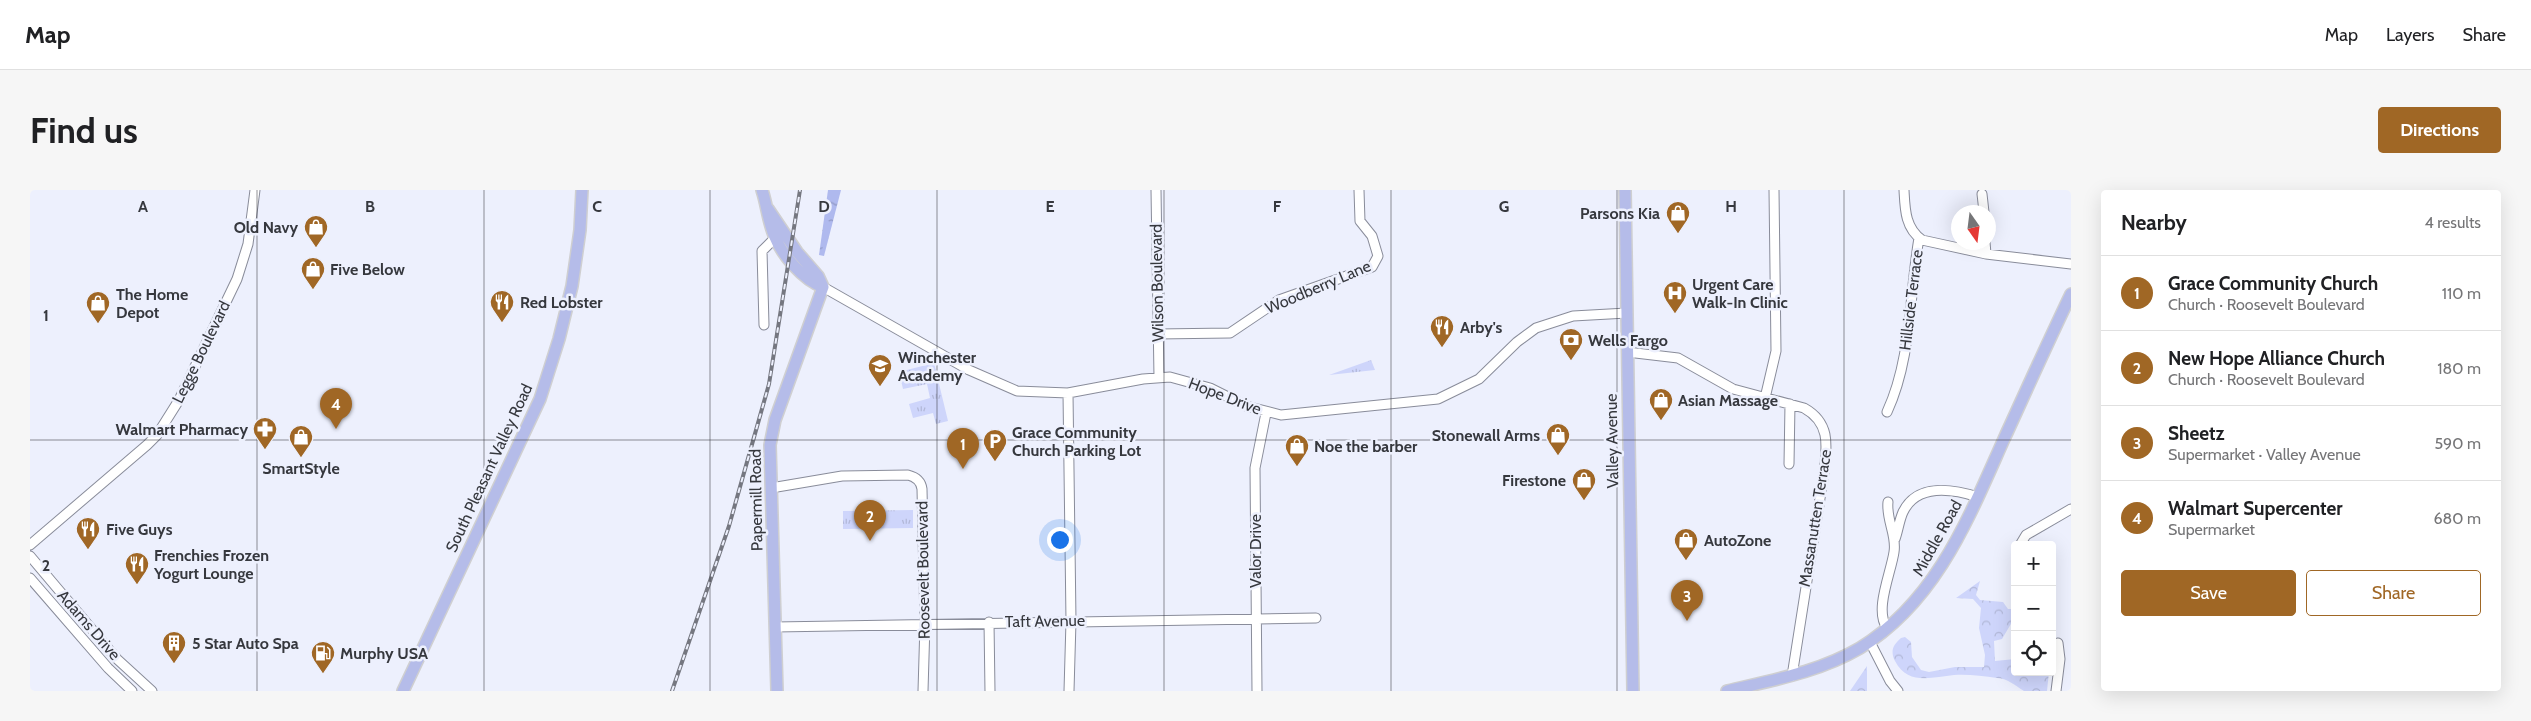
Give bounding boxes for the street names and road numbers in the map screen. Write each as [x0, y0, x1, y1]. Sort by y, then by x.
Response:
street label: Wilson Boulevard [1146, 224, 1168, 342]
street label: Hillside Terrace [1895, 249, 1927, 351]
street label: Woodberry Lane [1262, 256, 1374, 318]
street label: Legge Boulevard [168, 298, 234, 406]
street label: Hope Drive [1186, 373, 1264, 419]
street label: South Pleasant Valley Road [442, 381, 536, 555]
street label: Valley Avenue [1602, 393, 1622, 489]
street label: Massanutten Terrace [1795, 448, 1835, 588]
street label: Papermill Road [746, 449, 766, 551]
street label: Middle Road [1908, 497, 1966, 579]
street label: Roosevelt Boulevard [912, 501, 934, 639]
street label: Valor Drive [1246, 514, 1265, 588]
street label: Adams Drive [53, 586, 125, 664]
street label: Taft Avenue [1005, 611, 1085, 631]

